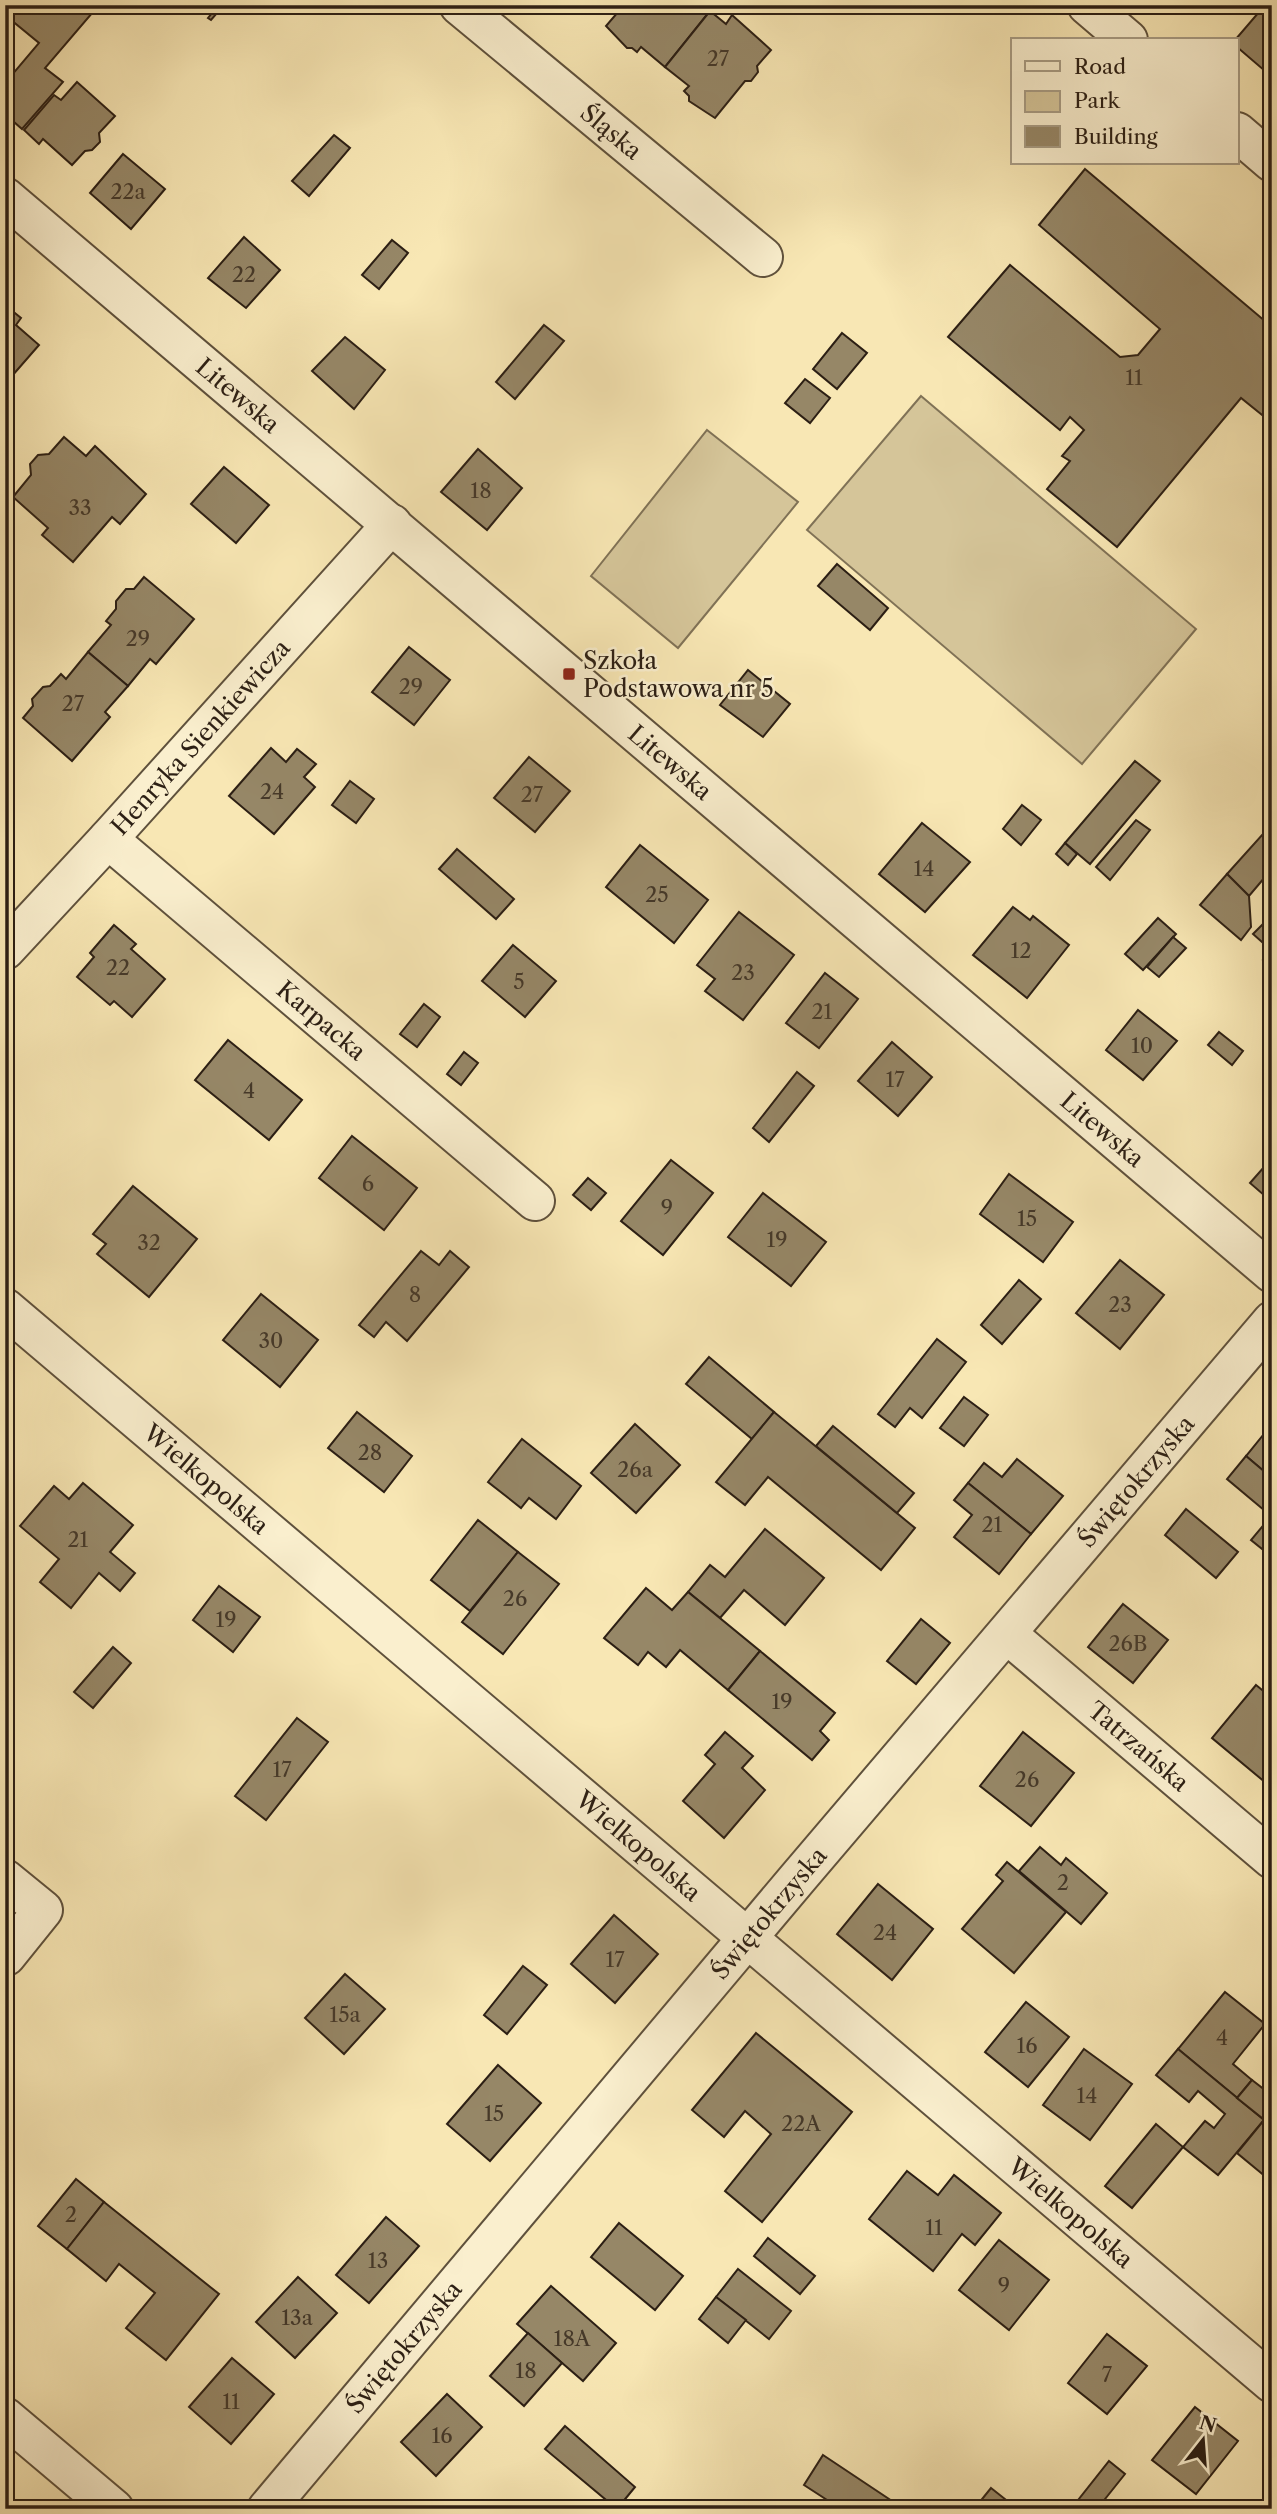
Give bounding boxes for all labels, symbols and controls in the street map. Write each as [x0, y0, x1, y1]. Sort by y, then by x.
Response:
legend [1011, 38, 1238, 164]
house number: 27 [707, 46, 730, 71]
text: Road [1074, 54, 1126, 79]
text: Park [1074, 88, 1120, 113]
street label: Śląska [575, 97, 648, 165]
text: Building [1074, 124, 1159, 149]
house number: 22a [110, 179, 147, 204]
house number: 22 [232, 262, 256, 287]
street label: Litewska [191, 351, 286, 439]
house number: 11 [1125, 365, 1143, 390]
house number: 18 [470, 478, 492, 503]
house number: 33 [68, 495, 92, 520]
house number: 29 [126, 626, 150, 651]
street label: Henryka Sienkiewicza [105, 633, 296, 841]
place label: Szkoła Podstawowa nr 5 [583, 646, 774, 703]
marker: Szkoła Podstawowa nr 5 [561, 666, 577, 682]
house number: 29 [399, 674, 423, 699]
house number: 27 [62, 691, 85, 716]
street label: Litewska [623, 719, 718, 806]
house number: 24 [260, 779, 284, 804]
house number: 27 [521, 782, 544, 807]
house number: 14 [914, 856, 934, 881]
house number: 25 [645, 882, 669, 907]
house number: 12 [1011, 938, 1031, 963]
house number: 22 [106, 955, 130, 980]
house number: 23 [731, 960, 755, 985]
house number: 5 [513, 969, 525, 994]
street label: Karpacka [271, 974, 372, 1066]
house number: 21 [812, 999, 833, 1024]
house number: 10 [1131, 1033, 1153, 1058]
house number: 17 [885, 1067, 905, 1092]
house number: 4 [243, 1078, 255, 1103]
street label: Litewska [1055, 1086, 1151, 1173]
house number: 6 [362, 1171, 374, 1196]
house number: 9 [661, 1195, 673, 1220]
house number: 15 [1017, 1206, 1037, 1231]
house number: 19 [766, 1227, 788, 1252]
house number: 32 [137, 1230, 161, 1255]
house number: 8 [409, 1282, 421, 1307]
house number: 23 [1108, 1292, 1132, 1317]
house number: 30 [259, 1328, 283, 1353]
street label: Świętokrzyska [1071, 1409, 1200, 1553]
street label: Wielkopolska [137, 1417, 275, 1540]
house number: 28 [358, 1440, 382, 1465]
house number: 26a [617, 1457, 654, 1482]
house number: 21 [982, 1512, 1003, 1537]
house number: 21 [68, 1527, 89, 1552]
house number: 26 [503, 1586, 527, 1611]
house number: 19 [215, 1607, 237, 1632]
house number: 26B [1108, 1631, 1148, 1656]
house number: 19 [771, 1689, 793, 1714]
street label: Tatrzańska [1083, 1695, 1195, 1797]
house number: 17 [272, 1757, 292, 1782]
house number: 26 [1015, 1767, 1039, 1792]
street label: Wielkopolska [569, 1784, 707, 1907]
street label: Świętokrzyska [704, 1841, 833, 1985]
house number: 2 [1057, 1870, 1069, 1895]
house number: 24 [873, 1920, 897, 1945]
house number: 17 [605, 1947, 625, 1972]
house number: 15a [329, 2002, 362, 2027]
house number: 4 [1216, 2025, 1228, 2050]
house number: 16 [1016, 2033, 1038, 2058]
house number: 14 [1077, 2083, 1097, 2108]
house number: 15 [484, 2101, 504, 2126]
house number: 22A [781, 2111, 821, 2136]
street label: Wielkopolska [1002, 2151, 1140, 2274]
house number: 2 [65, 2202, 77, 2227]
house number: 11 [925, 2215, 943, 2240]
house number: 13 [368, 2248, 388, 2273]
house number: 9 [998, 2273, 1010, 2298]
street label: Świętokrzyska [339, 2275, 468, 2419]
house number: 13a [281, 2305, 314, 2330]
house number: 18A [554, 2326, 591, 2351]
house number: 18 [515, 2358, 537, 2383]
house number: 7 [1102, 2362, 1113, 2387]
house number: 11 [222, 2389, 240, 2414]
north arrow [1168, 2406, 1238, 2476]
text: N [1197, 2411, 1219, 2438]
house number: 16 [431, 2423, 453, 2448]

